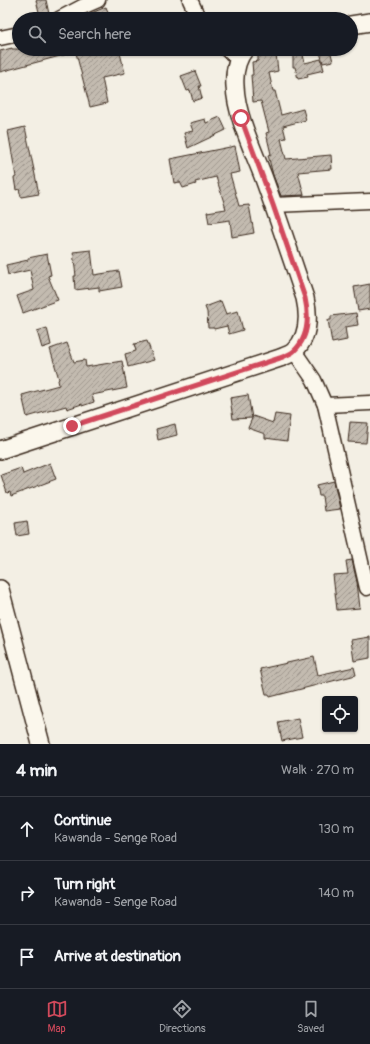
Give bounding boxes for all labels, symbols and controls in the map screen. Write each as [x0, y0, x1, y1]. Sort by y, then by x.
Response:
search box [12, 12, 358, 56]
icon: search [26, 23, 48, 45]
text: Search here [58, 25, 131, 44]
route start [232, 109, 250, 127]
route end [63, 417, 81, 435]
map controls [322, 696, 358, 732]
button: locate [322, 696, 358, 732]
text: 4 min [16, 760, 57, 781]
text: Walk · 270 m [281, 762, 354, 778]
text: Continue [54, 811, 112, 830]
icon: ahead [16, 818, 38, 840]
text: 130 m [318, 821, 354, 837]
text: Kawanda - Senge Road [54, 830, 177, 846]
text: Turn right [54, 875, 115, 894]
icon: right [16, 882, 38, 904]
text: 140 m [318, 885, 354, 901]
text: Kawanda - Senge Road [54, 894, 177, 910]
icon: arrive [16, 946, 38, 968]
text: Arrive at destination [54, 947, 181, 966]
tab: Map [46, 998, 68, 1035]
tab: Directions [159, 998, 206, 1035]
tab: Saved [297, 998, 324, 1035]

